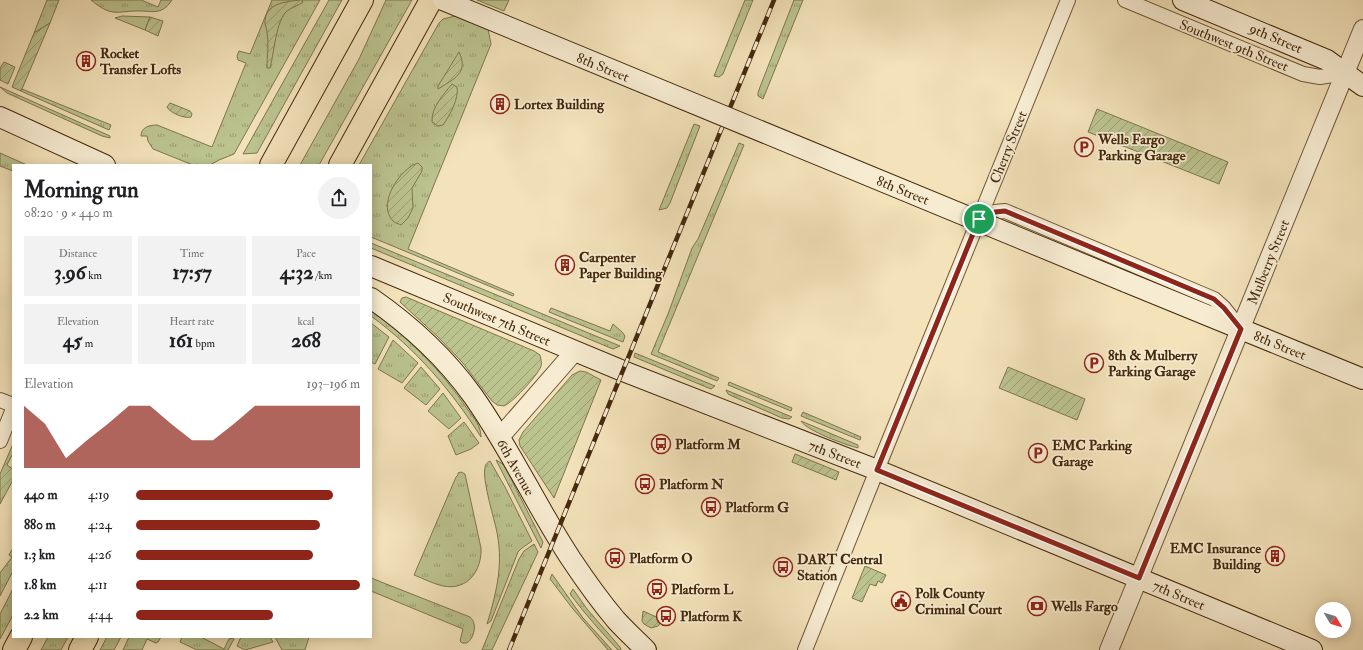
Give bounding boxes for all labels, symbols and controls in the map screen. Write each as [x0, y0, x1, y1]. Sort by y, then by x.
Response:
street label: Southwest 9th Street [1177, 16, 1291, 75]
street label: 9th Street [1246, 19, 1305, 57]
place label: Rocket Transfer Lofts [99, 45, 181, 78]
street label: 8th Street [574, 49, 632, 86]
building icon: Rocket Transfer Lofts [75, 50, 97, 72]
building icon: Lortex Building [489, 93, 511, 115]
place label: Lortex Building [514, 96, 605, 114]
street label: Cherry Street [986, 108, 1032, 186]
place label: Wells Fargo Parking Garage [1097, 131, 1186, 165]
parking icon: Wells Fargo Parking Garage [1073, 136, 1095, 158]
street label: 8th Street [874, 172, 932, 209]
text: Morning run [24, 176, 139, 204]
button: share [318, 177, 360, 219]
pin [962, 202, 996, 236]
text: 08:20 · 9 × 440 m [24, 205, 113, 221]
icon: arrive [968, 208, 990, 230]
street label: Mulberry Street [1244, 217, 1294, 308]
text: Distance [59, 247, 97, 260]
text: Time [180, 247, 204, 260]
text: Pace [296, 247, 316, 260]
place label: Carpenter Paper Building [579, 249, 663, 283]
building icon: Carpenter Paper Building [554, 254, 576, 276]
text: 3.96 [54, 260, 86, 285]
text: 17:57 [172, 260, 212, 285]
text: 4:32 [280, 260, 313, 285]
text: km [86, 269, 102, 282]
text: /km [313, 269, 332, 282]
street label: Southwest 7th Street [441, 289, 554, 350]
text: Elevation [57, 315, 99, 328]
text: Heart rate [170, 315, 214, 328]
text: kcal [298, 315, 314, 328]
street label: 8th Street [1251, 327, 1309, 364]
text: 45 [63, 328, 82, 353]
text: 161 [169, 328, 193, 353]
text: 268 [291, 328, 321, 353]
text: m [82, 337, 93, 350]
text: bpm [193, 337, 215, 350]
place label: 8th & Mulberry Parking Garage [1108, 347, 1198, 381]
parking icon: 8th & Mulberry Parking Garage [1083, 352, 1105, 374]
text: Elevation [24, 376, 74, 392]
text: 193–196 m [307, 376, 360, 392]
bus stop icon: Platform M [650, 433, 672, 455]
street label: 6th Avenue [493, 436, 538, 499]
place label: Platform M [675, 436, 741, 453]
street label: 7th Street [806, 437, 864, 472]
place label: EMC Parking Garage [1052, 437, 1133, 471]
parking icon: EMC Parking Garage [1027, 442, 1049, 464]
bus stop icon: Platform N [634, 473, 656, 495]
place label: Platform N [659, 476, 724, 493]
text: 440 m [24, 487, 58, 503]
text: 4:19 [88, 487, 109, 503]
bus stop icon: Platform G [700, 496, 722, 518]
place label: Platform G [725, 499, 789, 516]
text: 880 m [24, 517, 56, 533]
text: 4:24 [88, 517, 112, 533]
place label: EMC Insurance Building [1170, 540, 1262, 574]
building icon: EMC Insurance Building [1264, 545, 1286, 567]
text: 1.3 km [24, 547, 55, 563]
text: 4:26 [88, 547, 111, 563]
bus stop icon: Platform O [604, 547, 626, 569]
place label: Platform O [629, 550, 693, 567]
place label: DART Central Station [797, 551, 883, 584]
bus stop icon: DART Central Station [772, 556, 794, 578]
text: 1.8 km [24, 577, 56, 593]
text: 4:11 [88, 577, 108, 593]
street label: 7th Street [1150, 577, 1208, 614]
bus stop icon: Platform L [646, 578, 668, 600]
place label: Platform L [671, 581, 734, 598]
place label: Polk County Criminal Court [915, 585, 1003, 618]
public building icon: Polk County Criminal Court [890, 590, 912, 612]
bank icon: Wells Fargo [1026, 595, 1048, 617]
place label: Wells Fargo [1050, 598, 1118, 616]
north arrow [1315, 602, 1351, 638]
map controls [1315, 602, 1351, 638]
bus stop icon: Platform K [655, 605, 677, 627]
text: 2.2 km [24, 607, 59, 623]
text: 4:44 [88, 607, 112, 623]
place label: Platform K [680, 608, 743, 625]

